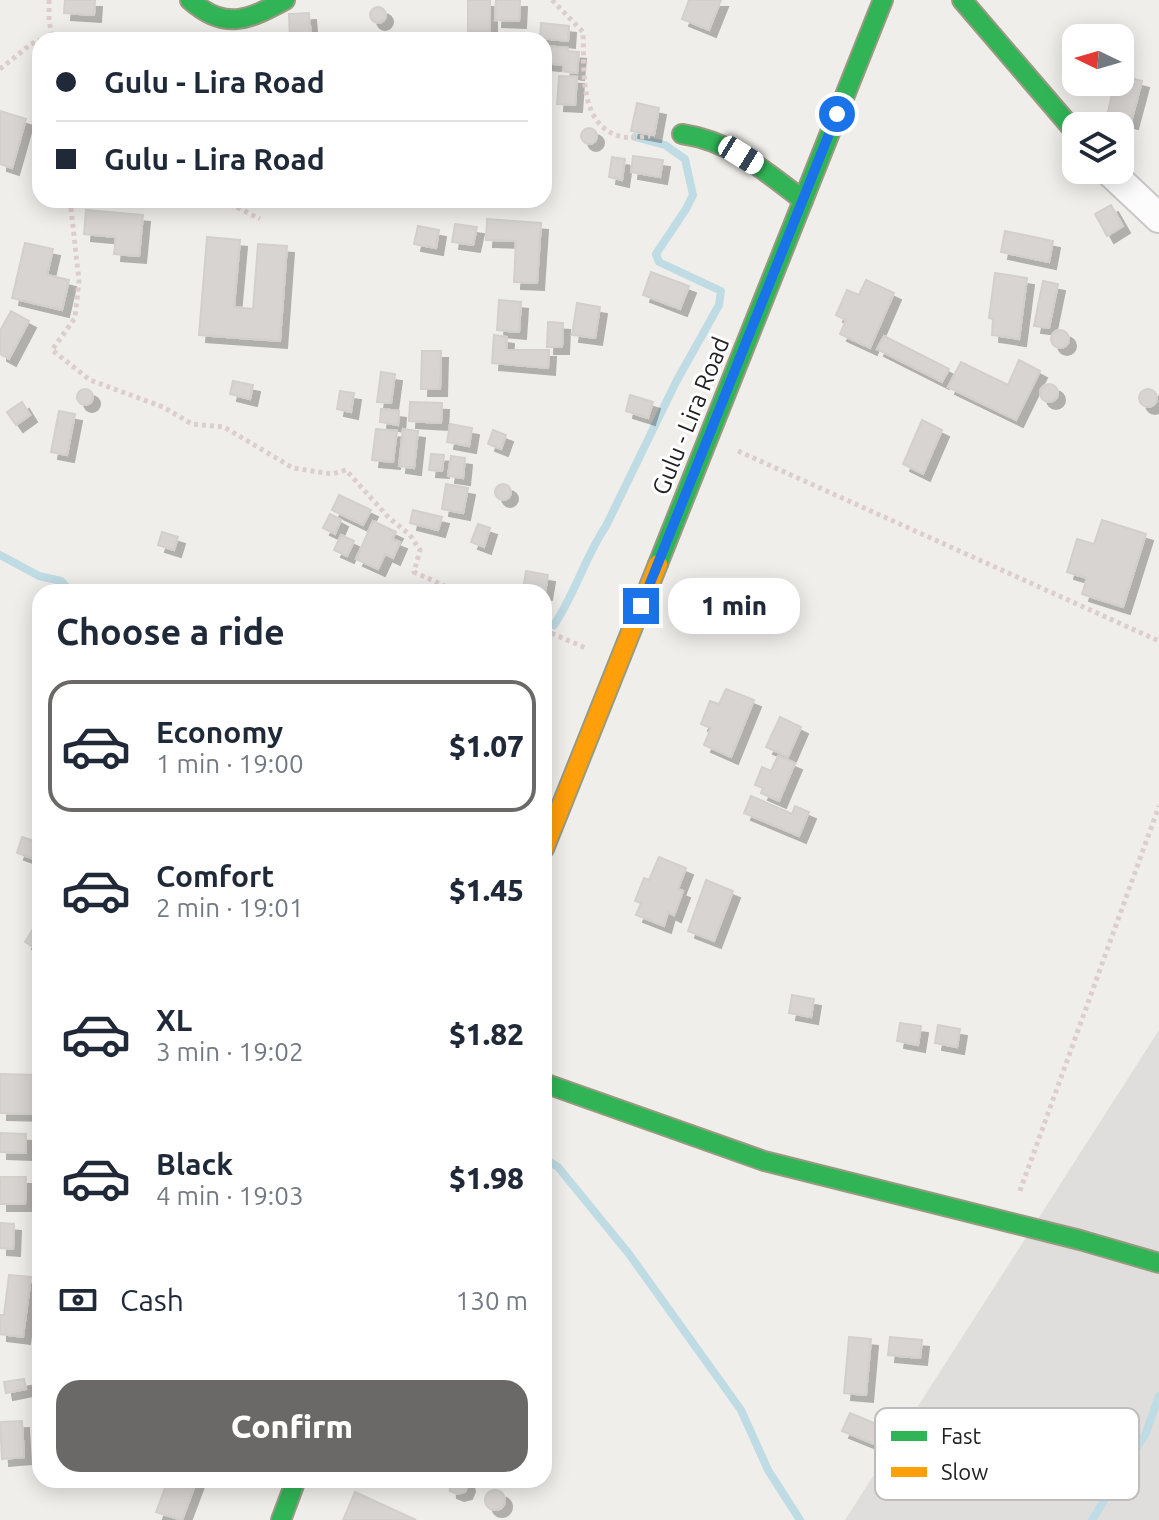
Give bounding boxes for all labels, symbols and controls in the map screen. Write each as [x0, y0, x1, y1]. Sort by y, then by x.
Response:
north arrow [1062, 24, 1134, 96]
map controls [1062, 24, 1134, 184]
text: Gulu - Lira Road [104, 65, 325, 99]
route start [819, 96, 855, 132]
button: layers [1062, 112, 1134, 184]
car [714, 132, 768, 178]
text: Gulu - Lira Road [104, 142, 325, 176]
street label: Gulu - Lira Road [647, 333, 734, 499]
callout: 1 min [669, 578, 801, 634]
route end [623, 588, 659, 624]
text: 1 min [701, 591, 767, 620]
text: Choose a ride [56, 611, 285, 652]
icon: car [60, 710, 132, 782]
text: Economy [156, 715, 283, 749]
text: $1.07 [449, 729, 524, 763]
text: 1 min · 19:00 [156, 749, 304, 778]
icon: car [60, 854, 132, 926]
text: Comfort [156, 859, 274, 893]
text: $1.45 [449, 873, 524, 907]
text: 2 min · 19:01 [156, 893, 304, 922]
icon: car [60, 998, 132, 1070]
text: XL [156, 1003, 192, 1037]
text: $1.82 [449, 1017, 524, 1051]
text: 3 min · 19:02 [156, 1037, 304, 1066]
icon: car [60, 1142, 132, 1214]
text: Black [156, 1147, 233, 1181]
text: $1.98 [449, 1161, 524, 1195]
text: 4 min · 19:03 [156, 1181, 304, 1210]
icon: cash [56, 1278, 100, 1322]
text: Cash [120, 1283, 184, 1317]
text: 130 m [456, 1286, 528, 1315]
button: Confirm [56, 1380, 528, 1472]
legend [875, 1408, 1139, 1500]
text: Fast [941, 1423, 982, 1448]
text: Slow [941, 1459, 988, 1484]

